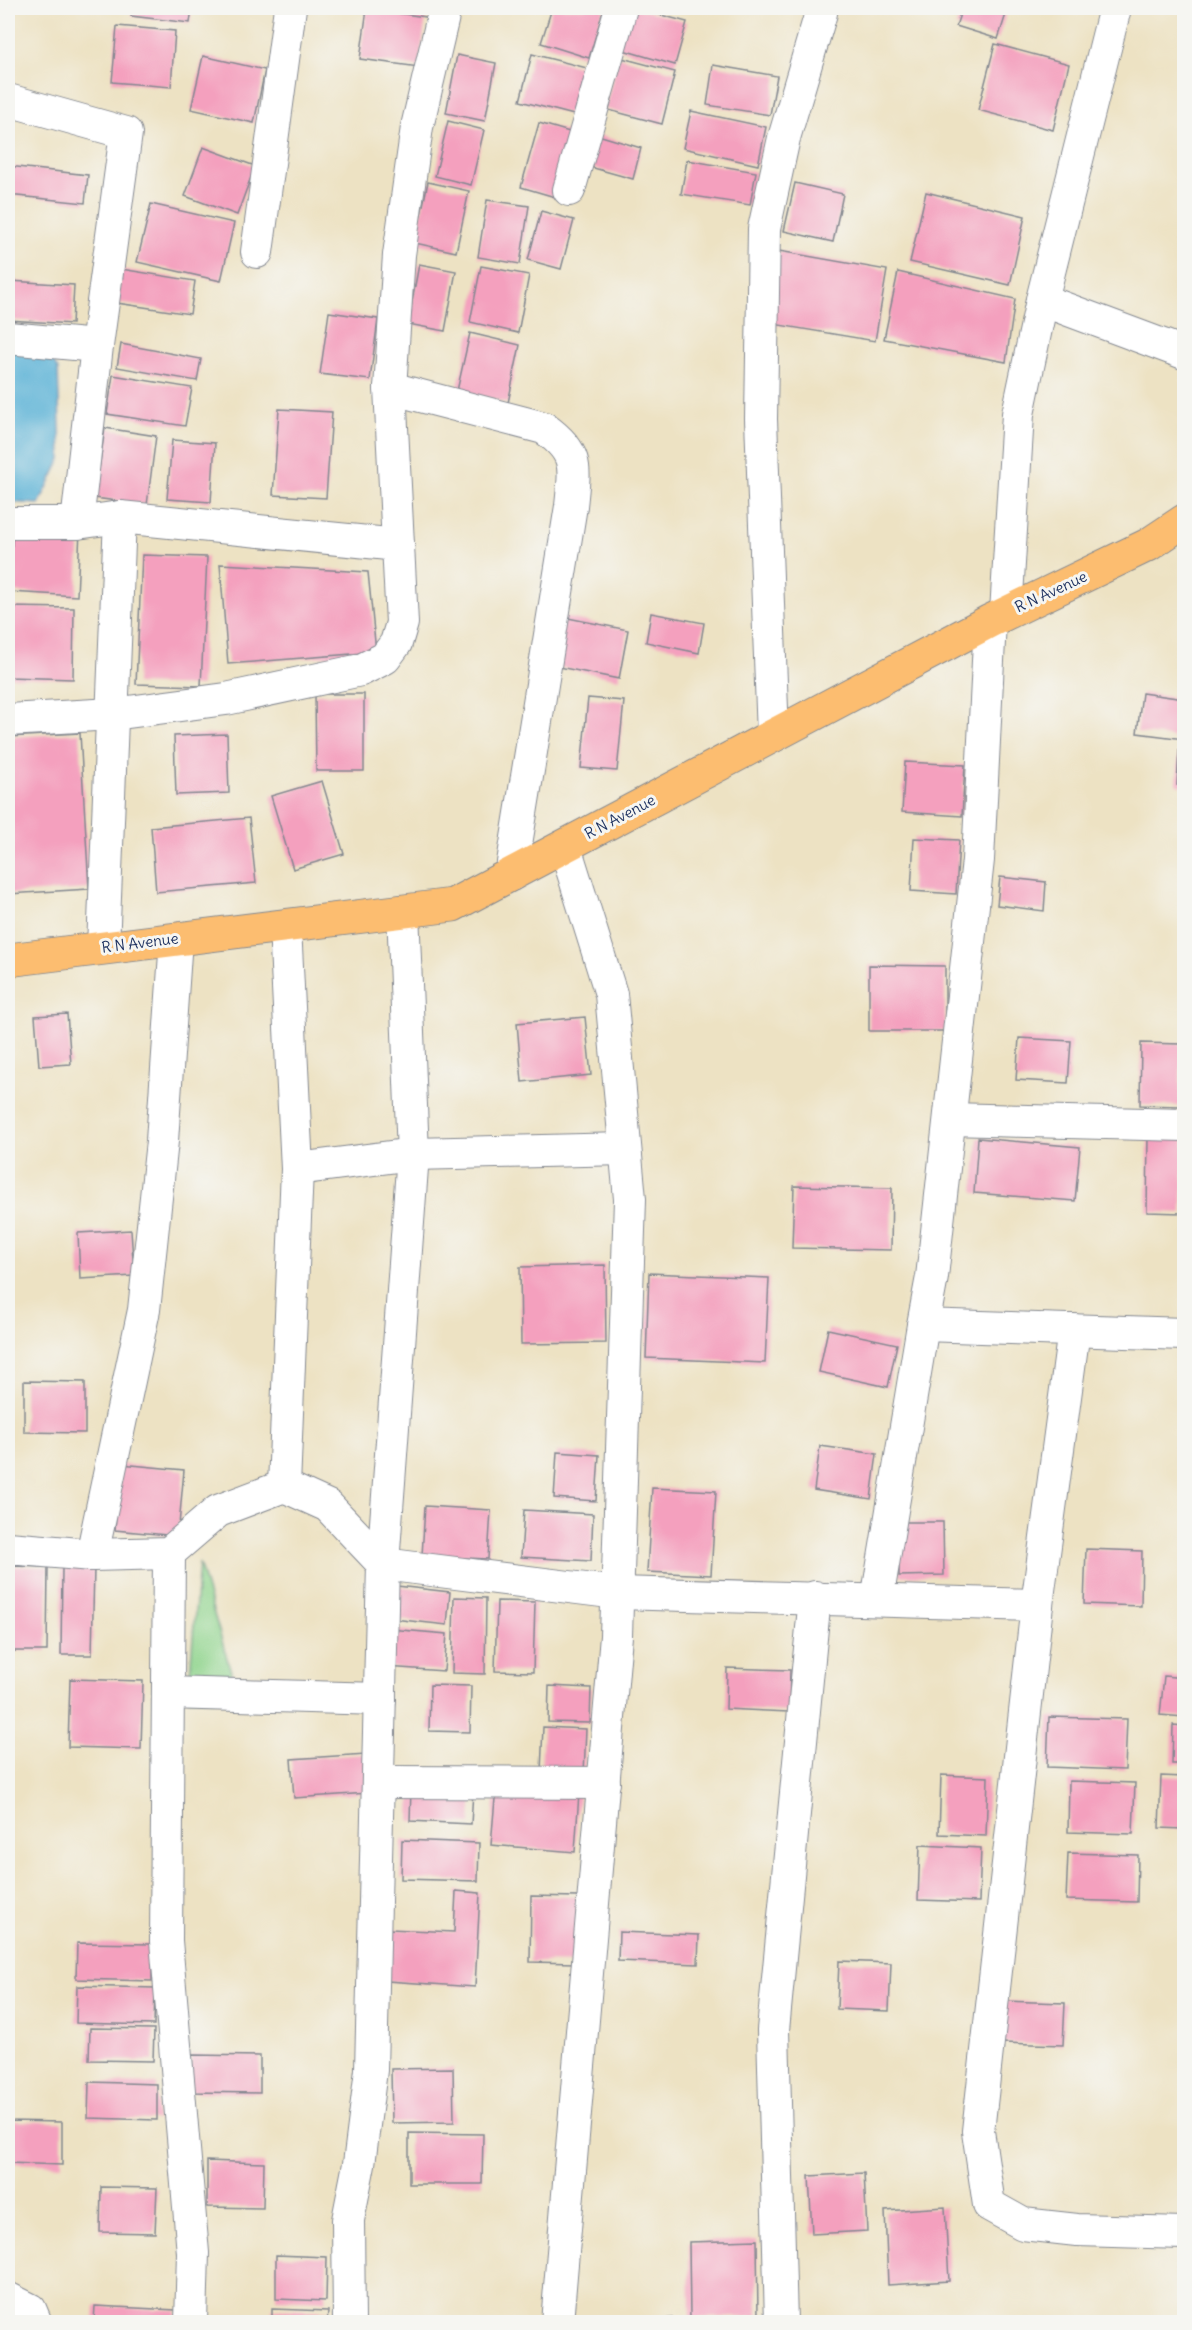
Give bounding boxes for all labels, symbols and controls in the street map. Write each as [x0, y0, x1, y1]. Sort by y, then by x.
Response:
street label: R N Avenue [1012, 567, 1090, 616]
street label: R N Avenue [581, 790, 658, 843]
street label: R N Avenue [100, 928, 179, 957]

